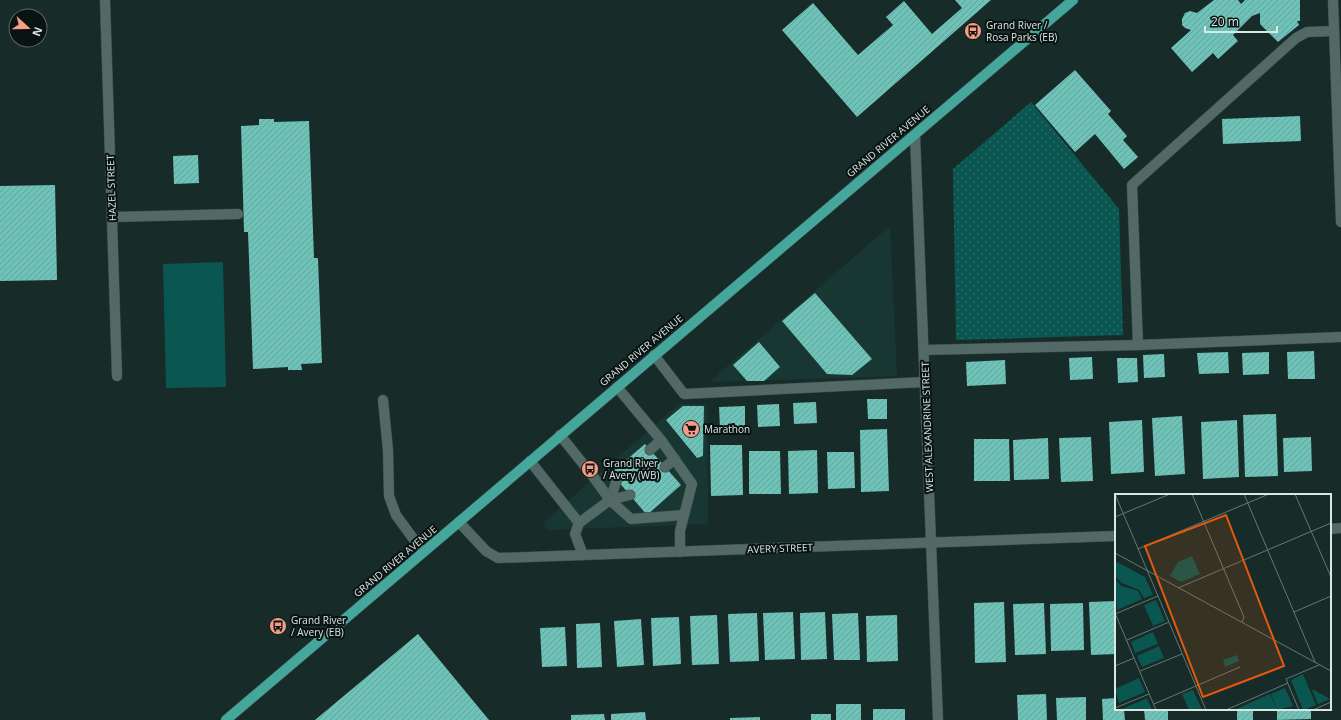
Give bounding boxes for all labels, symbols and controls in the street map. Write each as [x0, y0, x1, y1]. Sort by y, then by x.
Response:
north arrow [8, 8, 48, 48]
scale bar [1205, 8, 1277, 34]
text: 20 m [1211, 13, 1239, 30]
place label: Grand River / Rosa Parks (EB) [986, 18, 1057, 44]
bus stop icon: Grand River / Rosa Parks (EB) [963, 21, 983, 41]
text: N [29, 25, 46, 39]
street label: GRAND RIVER AVENUE [843, 102, 933, 180]
street label: HAZEL STREET [103, 154, 119, 222]
street label: GRAND RIVER AVENUE [596, 311, 686, 389]
street label: WEST ALEXANDRINE STREET [918, 361, 936, 493]
supermarket icon: Marathon [681, 419, 701, 439]
place label: Marathon [704, 422, 750, 436]
place label: Grand River / Avery (WB) [603, 456, 660, 482]
bus stop icon: Grand River / Avery (WB) [580, 459, 600, 479]
inset map [1115, 494, 1331, 710]
street label: GRAND RIVER AVENUE [350, 522, 440, 600]
street label: AVERY STREET [747, 540, 814, 556]
place label: Grand River / Avery (EB) [291, 613, 346, 639]
bus stop icon: Grand River / Avery (EB) [268, 616, 288, 636]

